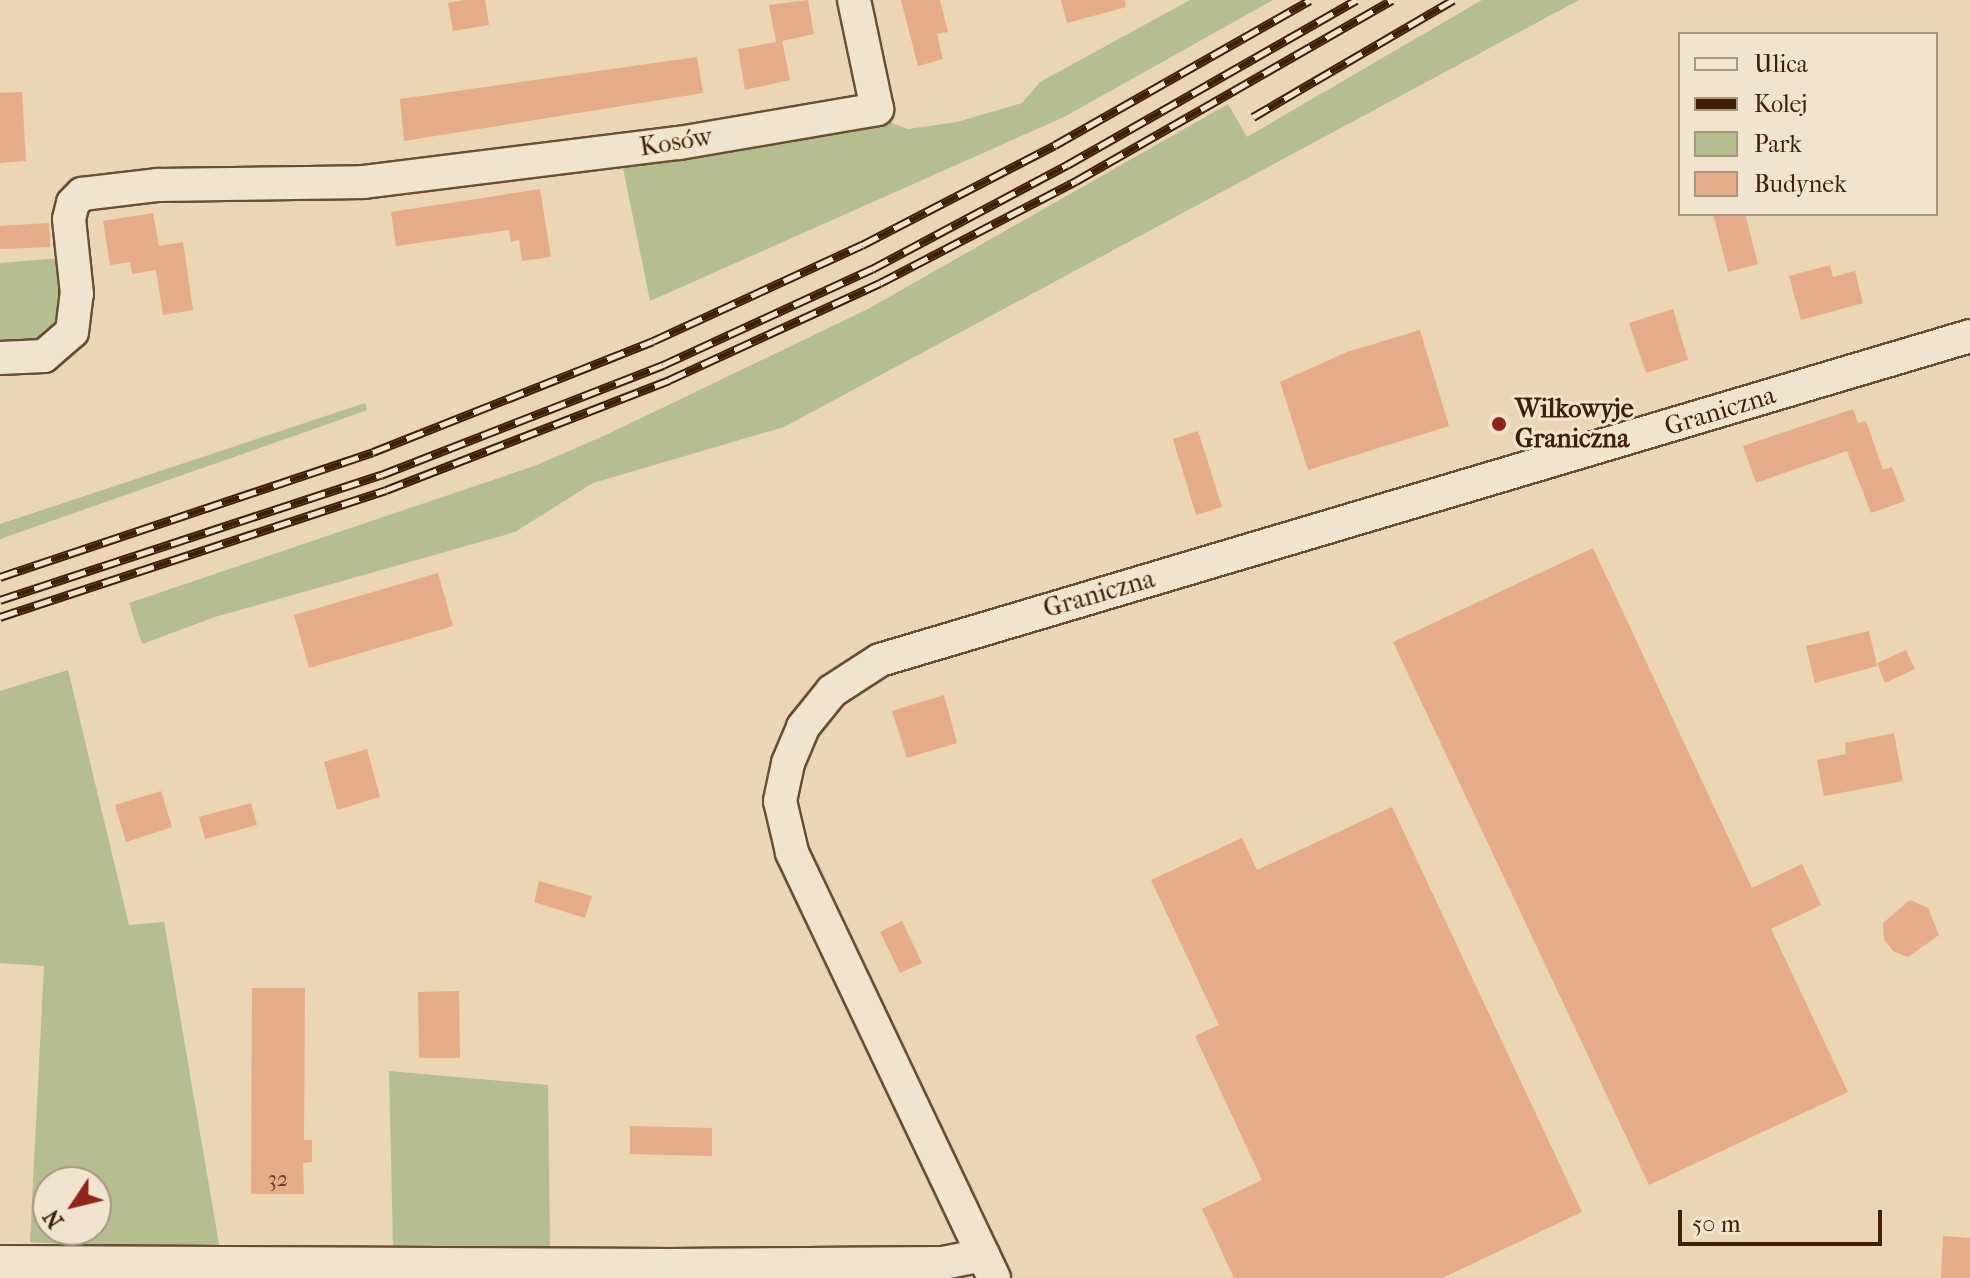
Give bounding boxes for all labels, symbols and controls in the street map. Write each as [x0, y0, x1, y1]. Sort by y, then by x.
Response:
legend [1678, 32, 1938, 216]
text: Ulica [1754, 50, 1808, 78]
text: Kolej [1754, 90, 1807, 118]
street label: Kosów [637, 121, 715, 163]
text: Park [1754, 130, 1802, 158]
text: Budynek [1754, 170, 1847, 198]
street label: Graniczna [1661, 379, 1779, 443]
place label: Wilkowyje Graniczna [1515, 393, 1634, 454]
marker: Wilkowyje Graniczna [1490, 415, 1508, 433]
street label: Graniczna [1040, 563, 1158, 625]
north arrow [32, 1166, 112, 1246]
house number: 32 [268, 1167, 288, 1193]
scale bar [1682, 1194, 1886, 1244]
text: N [39, 1204, 69, 1233]
text: 50 m [1692, 1210, 1741, 1238]

